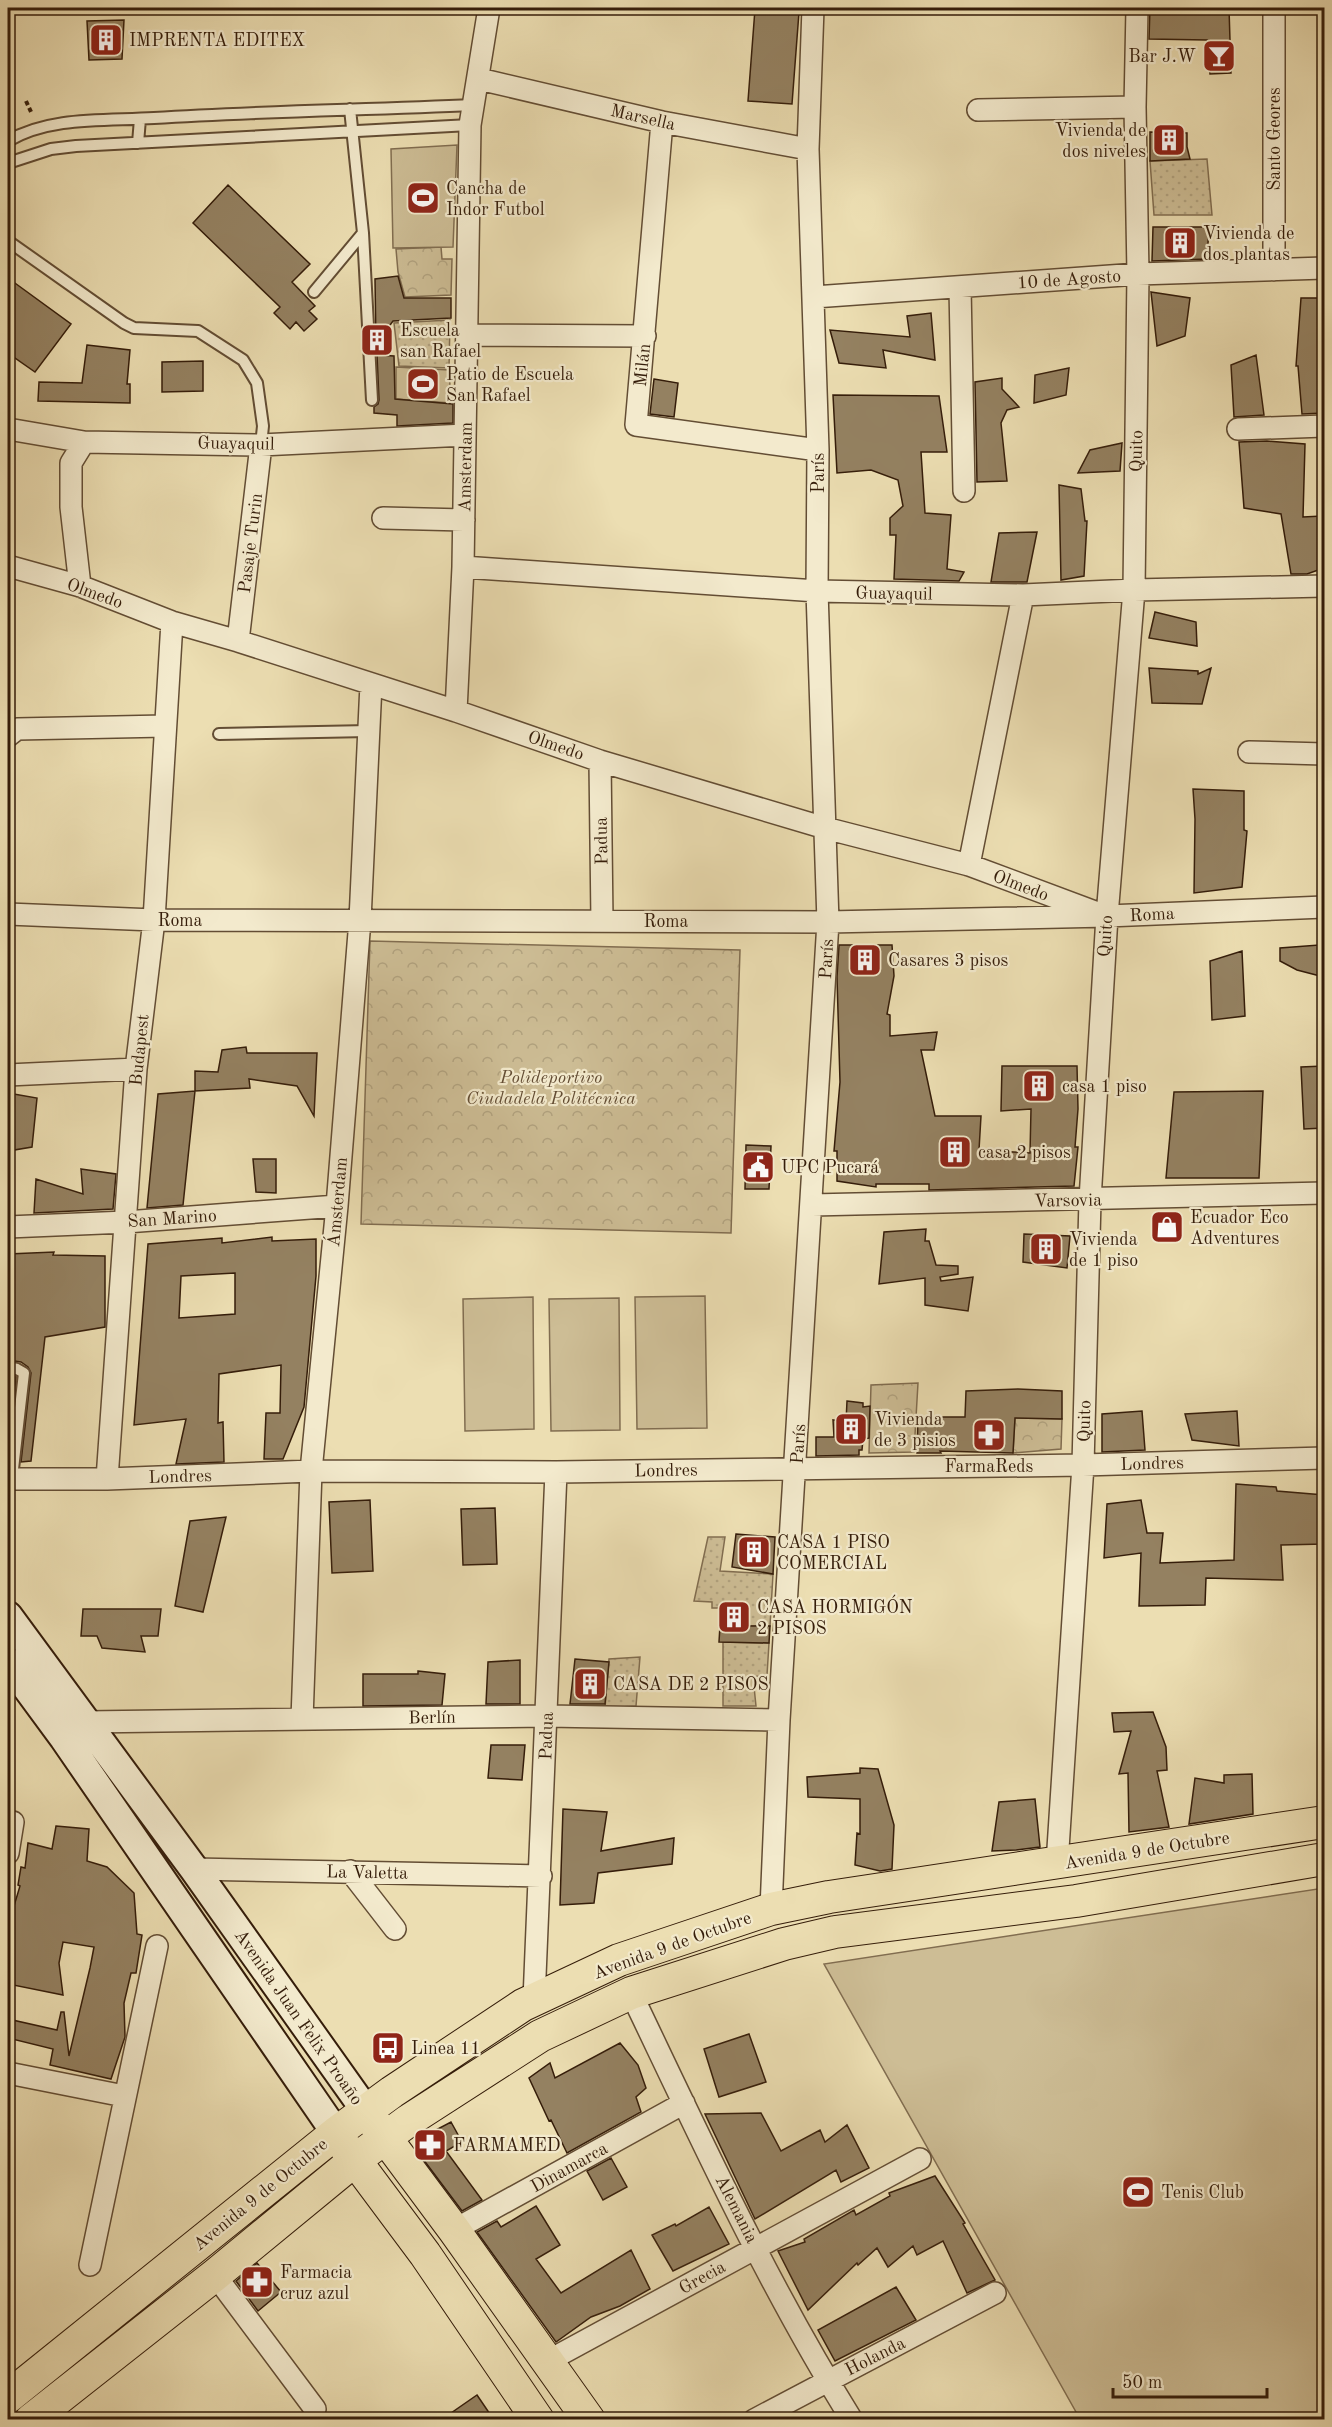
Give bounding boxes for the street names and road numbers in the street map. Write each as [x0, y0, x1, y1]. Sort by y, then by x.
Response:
street label: Santo Geores [1266, 87, 1284, 191]
street label: Marsella [609, 102, 677, 134]
street label: 10 de Agosto [1017, 267, 1122, 293]
street label: Milán [632, 342, 654, 388]
street label: Amsterdam [456, 422, 476, 512]
street label: Quito [1128, 430, 1146, 472]
street label: Guayaquil [197, 434, 275, 454]
street label: París [810, 453, 828, 493]
street label: Pasaje Turin [236, 492, 266, 594]
street label: Olmedo [64, 576, 125, 612]
street label: Guayaquil [855, 584, 933, 604]
street label: Olmedo [525, 728, 586, 764]
street label: Padua [593, 817, 611, 865]
street label: Olmedo [990, 867, 1051, 905]
street label: Roma [1129, 905, 1175, 925]
street label: Roma [158, 912, 203, 930]
street label: Roma [644, 913, 689, 931]
street label: Quito [1096, 914, 1116, 958]
street label: París [817, 938, 837, 980]
street label: Budapest [127, 1013, 153, 1087]
street label: Ámsterdam [321, 1156, 351, 1248]
street label: Varsovia [1034, 1191, 1102, 1211]
street label: San Marino [127, 1207, 217, 1231]
street label: Quito [1076, 1400, 1094, 1442]
street label: París [789, 1423, 809, 1465]
street label: Londres [1120, 1454, 1184, 1474]
street label: Londres [634, 1461, 698, 1481]
street label: Londres [148, 1467, 212, 1487]
street label: Berlín [408, 1709, 456, 1727]
street label: Padua [537, 1712, 557, 1760]
street label: Avenida 9 de Octubre [1063, 1829, 1231, 1873]
street label: La Valetta [326, 1863, 408, 1883]
street label: Avenida 9 de Octubre [591, 1909, 754, 1983]
street label: Avenida Juan Felix Proaño [231, 1926, 366, 2109]
street label: Avenida 9 de Octubre [190, 2135, 331, 2254]
street label: Dinamarca [528, 2139, 611, 2196]
street label: Alemania [711, 2173, 761, 2246]
street label: Grecia [676, 2258, 729, 2298]
street label: Holanda [842, 2334, 909, 2380]

